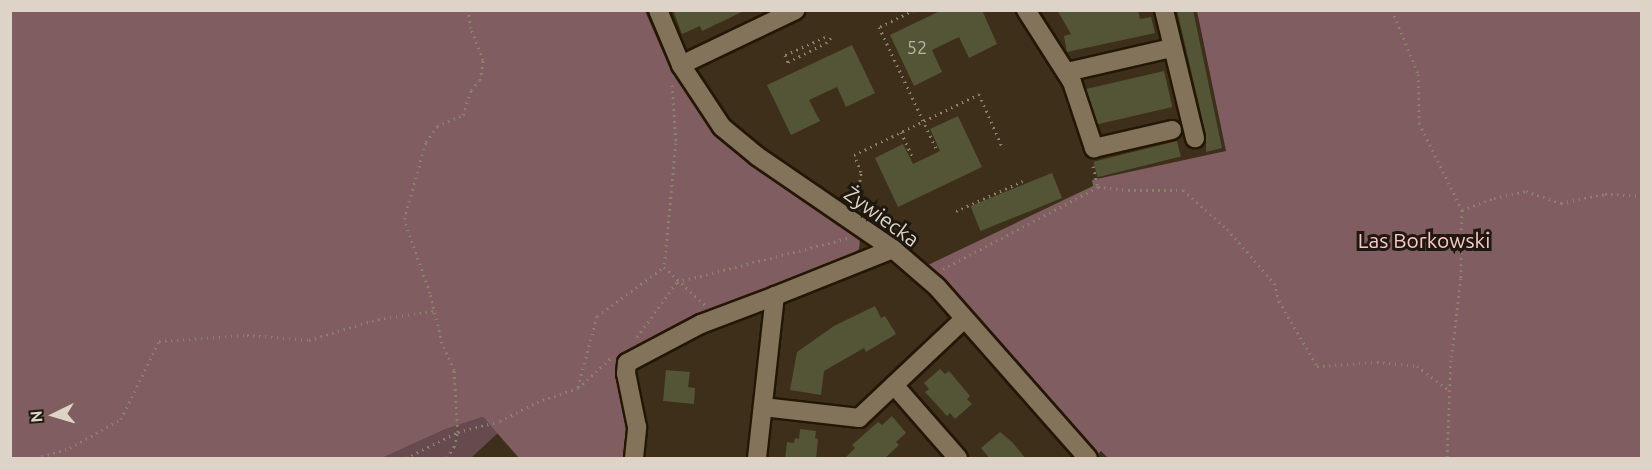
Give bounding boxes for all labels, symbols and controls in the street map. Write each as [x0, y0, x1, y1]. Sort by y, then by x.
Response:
house number: 52 [907, 36, 927, 58]
street label: Żywiecka [840, 180, 924, 252]
park label: Las Borkowski [1358, 227, 1490, 253]
north arrow [24, 385, 84, 445]
text: N [27, 410, 46, 423]

